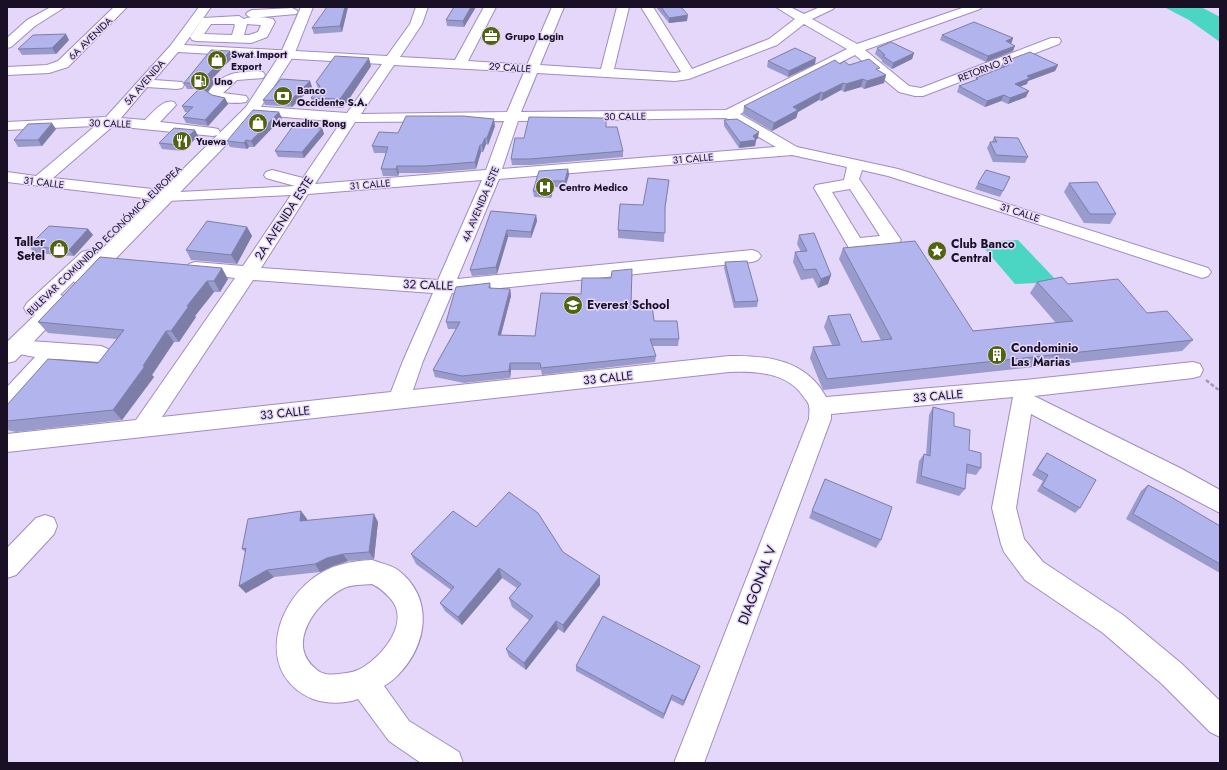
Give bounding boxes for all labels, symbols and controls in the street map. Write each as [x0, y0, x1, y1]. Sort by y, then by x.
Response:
street label: 6A AVENIDA [65, 13, 116, 63]
office icon: Grupo Login [480, 25, 502, 47]
place label: Grupo Login [505, 29, 564, 44]
place label: Swat Import Export [231, 47, 288, 74]
shop icon: Swat Import Export [206, 49, 228, 71]
street label: RETORNO 31 [956, 51, 1015, 86]
street label: 5A AVENIDA [120, 56, 169, 108]
street label: 29 CALLE [488, 59, 532, 76]
fuel station icon: Uno [189, 70, 211, 92]
place label: Uno [214, 74, 233, 89]
place label: Banco Occidente S.A. [297, 83, 368, 110]
bank icon: Banco Occidente S.A. [272, 85, 294, 107]
street label: 30 CALLE [604, 109, 646, 124]
shop icon: Mercadito Rong [247, 112, 269, 134]
street label: 30 CALLE [89, 115, 131, 132]
place label: Mercadito Rong [272, 116, 346, 131]
restaurant icon: Yuewa [171, 130, 193, 152]
place label: Yuewa [195, 134, 226, 149]
street label: 31 CALLE [672, 149, 714, 168]
street label: BULEVAR COMUNIDAD ECONÓMICA EUROPEA [23, 162, 186, 319]
street label: 4A AVENIDA ESTE [458, 164, 503, 244]
street label: 31 CALLE [23, 173, 65, 192]
street label: 2A AVENIDA ESTE [250, 173, 318, 263]
street label: 31 CALLE [349, 175, 391, 194]
hospital icon: Centro Medico [534, 176, 556, 198]
place label: Centro Medico [559, 180, 628, 195]
street label: 31 CALLE [998, 199, 1042, 226]
place label: Taller Setel [15, 233, 45, 265]
place label: Club Banco Central [951, 235, 1015, 267]
shop icon: Taller Setel [48, 238, 70, 260]
place icon: Club Banco Central [926, 240, 948, 262]
street label: 32 CALLE [403, 275, 453, 295]
school or university icon: Everest School [562, 294, 584, 316]
place label: Everest School [587, 296, 669, 314]
place label: Condominio Las Marias [1011, 339, 1078, 371]
building icon: Condominio Las Marias [986, 344, 1008, 366]
street label: 33 CALLE [582, 366, 634, 390]
street label: 33 CALLE [912, 385, 964, 407]
street label: 33 CALLE [259, 401, 311, 425]
street label: DIAGONAL V [733, 542, 782, 628]

